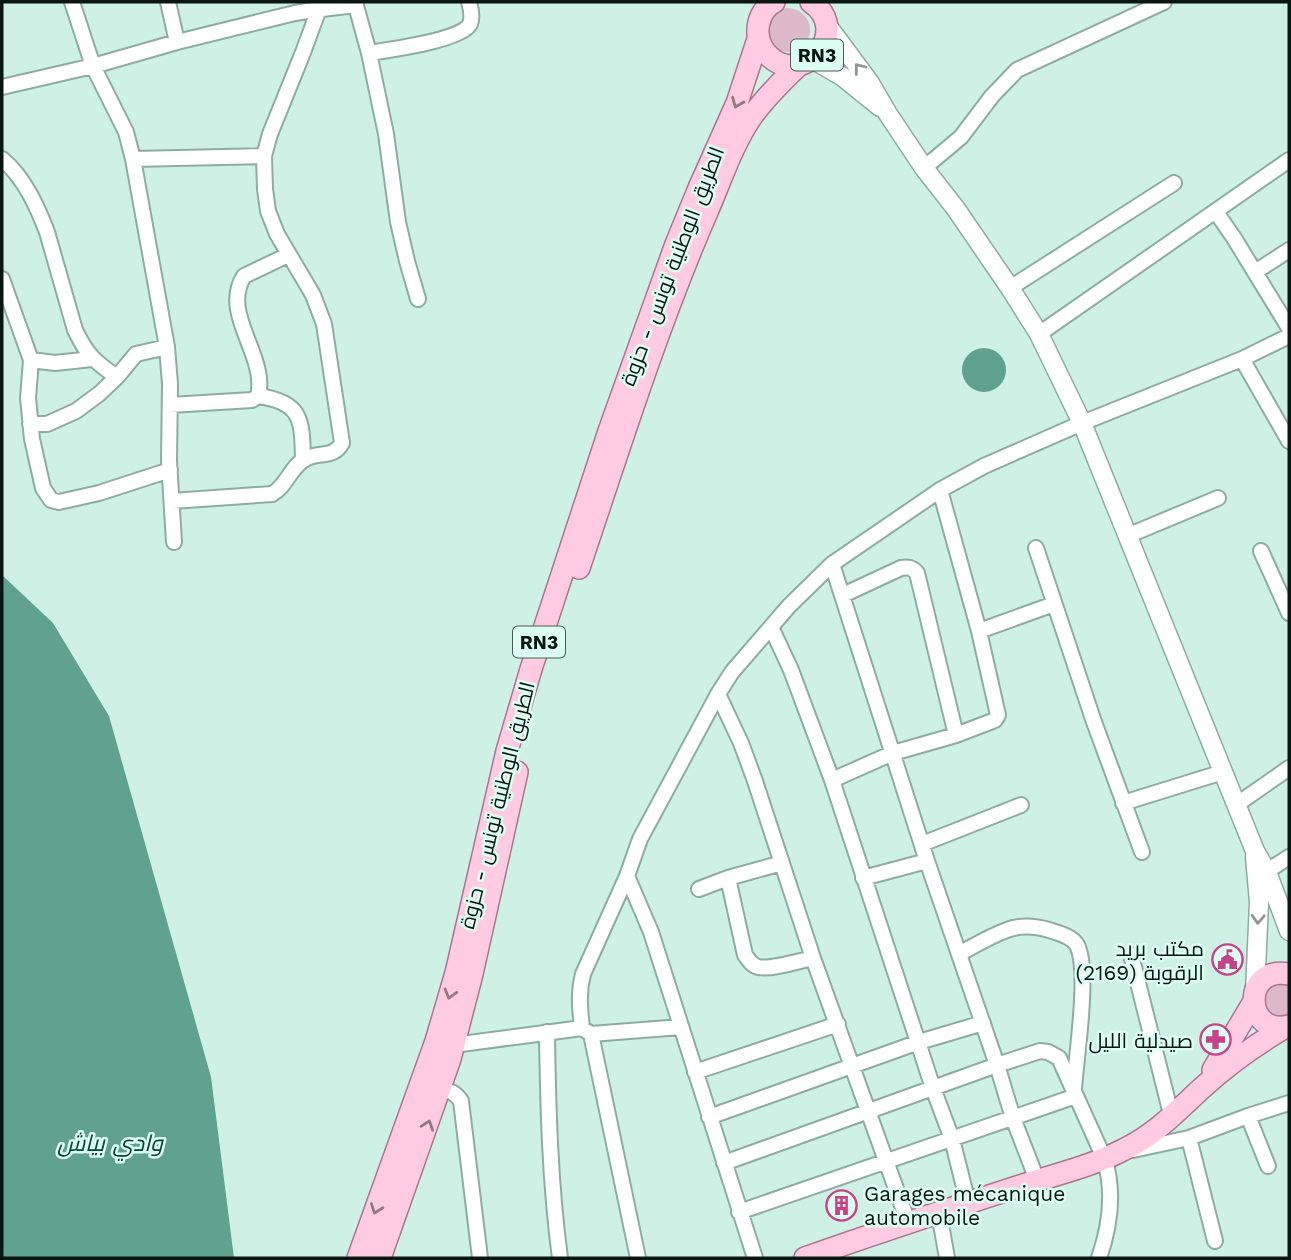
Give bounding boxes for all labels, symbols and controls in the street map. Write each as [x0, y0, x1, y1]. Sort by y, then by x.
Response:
road number: RN3 [791, 40, 843, 70]
one-way arrow [854, 64, 867, 76]
one-way arrow [731, 97, 745, 109]
street label: الطريق الوطنية تونس - حزوة [615, 143, 730, 389]
road number: RN3 [513, 626, 565, 657]
street label: الطريق الوطنية تونس - حزوة [454, 679, 541, 931]
one-way arrow [1251, 913, 1266, 924]
place label: مكتب بريد الرقوبة (2169) [1076, 936, 1204, 985]
public building icon: مكتب بريد الرقوبة (2169) [1210, 943, 1244, 977]
one-way arrow [443, 988, 458, 1000]
pharmacy icon: صيدلية الليل [1199, 1023, 1233, 1057]
place label: صيدلية الليل [1088, 1028, 1193, 1054]
one-way arrow [420, 1119, 434, 1131]
water label: وادي بياش [57, 1130, 164, 1161]
place label: Garages mécanique automobile [864, 1181, 1065, 1230]
building icon: Garages mécanique automobile [824, 1188, 858, 1222]
one-way arrow [370, 1203, 384, 1215]

